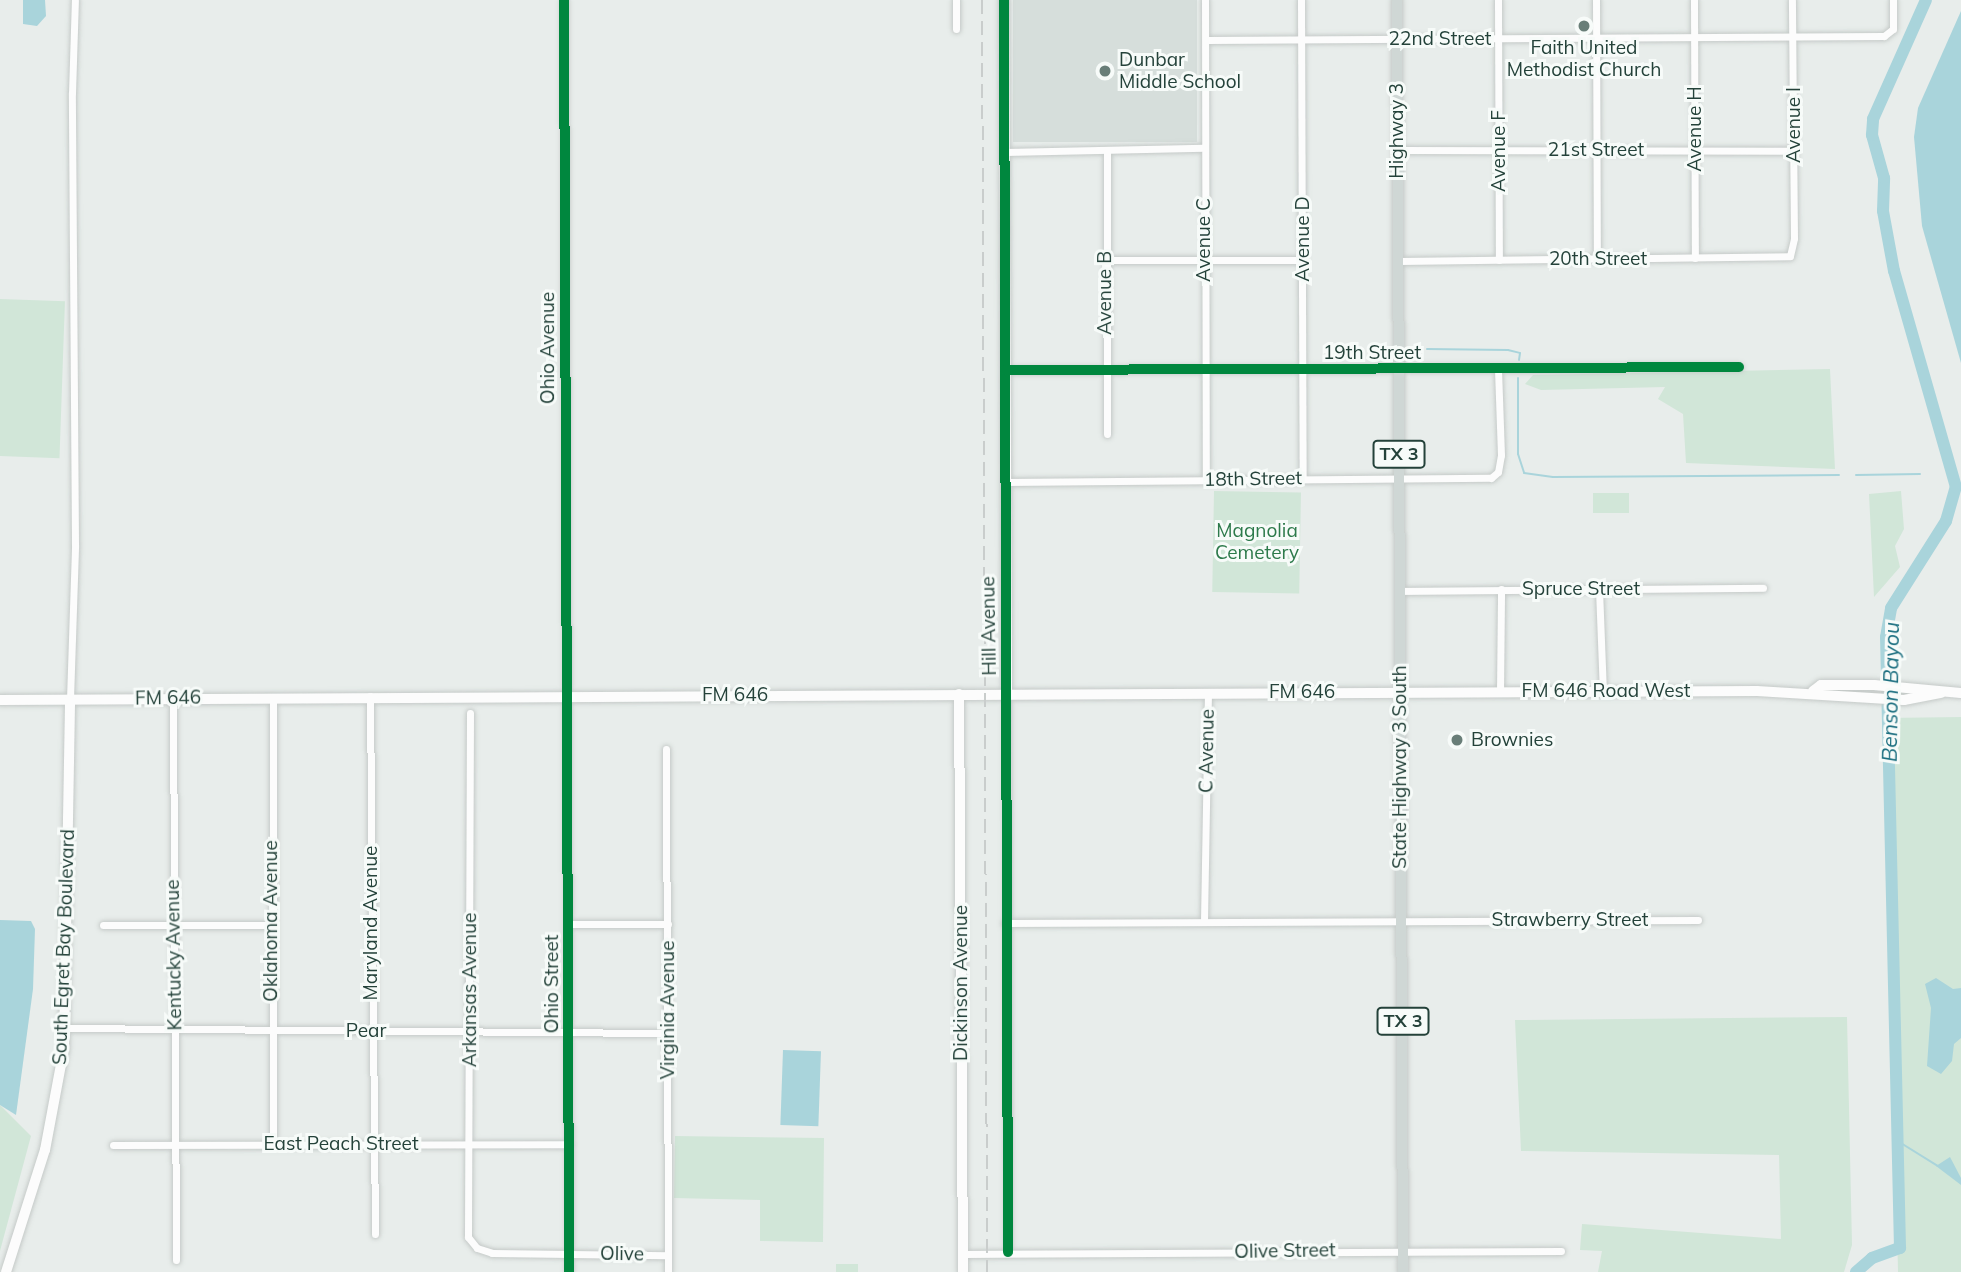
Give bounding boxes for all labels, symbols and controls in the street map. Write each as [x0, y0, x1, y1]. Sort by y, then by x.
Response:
marker: Faith United Methodist Church [1576, 18, 1592, 34]
street label: 22nd Street [1389, 28, 1491, 50]
place label: Faith United Methodist Church [1507, 37, 1661, 81]
place label: Dunbar Middle School [1119, 49, 1241, 93]
marker: Dunbar Middle School [1097, 63, 1113, 79]
street label: Highway 3 [1386, 83, 1408, 179]
street label: Avenue H [1684, 86, 1706, 172]
street label: Avenue I [1783, 87, 1805, 163]
street label: Avenue F [1488, 110, 1510, 192]
street label: 21st Street [1548, 139, 1644, 161]
street label: Avenue D [1292, 196, 1314, 282]
street label: Avenue C [1193, 198, 1215, 282]
street label: 20th Street [1549, 248, 1647, 270]
street label: Avenue B [1094, 251, 1116, 335]
street label: Ohio Avenue [537, 292, 559, 404]
street label: 19th Street [1323, 342, 1421, 364]
road number: TX 3 [1371, 440, 1427, 468]
street label: 18th Street [1204, 467, 1302, 491]
park label: Magnolia Cemetery [1215, 520, 1299, 564]
street label: Hill Avenue [977, 576, 1001, 676]
street label: Spruce Street [1522, 578, 1640, 600]
water label: Benson Bayou [1876, 622, 1904, 762]
street label: State Highway 3 South [1389, 665, 1411, 869]
street label: FM 646 Road West [1522, 680, 1690, 702]
street label: FM 646 [1269, 681, 1335, 703]
street label: FM 646 [702, 684, 768, 706]
street label: FM 646 [135, 686, 201, 710]
street label: C Avenue [1195, 709, 1219, 793]
place label: Brownies [1471, 729, 1553, 751]
marker: Brownies [1449, 732, 1465, 748]
street label: South Egret Bay Boulevard [48, 829, 80, 1065]
street label: Oklahoma Avenue [260, 840, 282, 1002]
street label: Maryland Avenue [360, 846, 382, 1000]
street label: Kentucky Avenue [161, 879, 187, 1031]
street label: Dickinson Avenue [950, 905, 972, 1061]
street label: Strawberry Street [1492, 909, 1648, 931]
street label: Arkansas Avenue [459, 913, 481, 1067]
street label: Ohio Street [541, 935, 563, 1033]
street label: Virginia Avenue [657, 941, 679, 1079]
road number: TX 3 [1375, 1006, 1431, 1036]
street label: Pear [346, 1020, 386, 1042]
street label: East Peach Street [263, 1133, 419, 1155]
street label: Olive Street [1234, 1239, 1336, 1263]
street label: Olive [600, 1242, 644, 1266]

